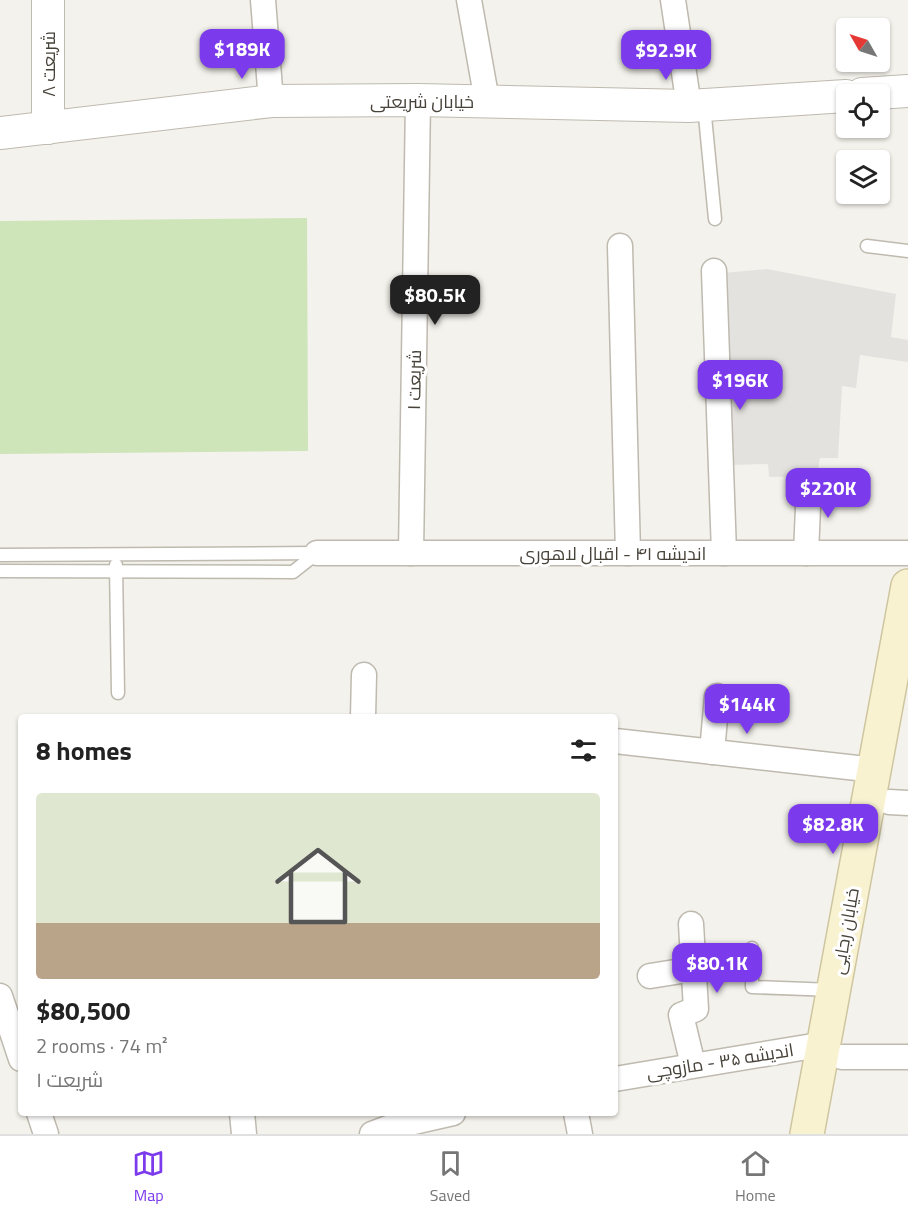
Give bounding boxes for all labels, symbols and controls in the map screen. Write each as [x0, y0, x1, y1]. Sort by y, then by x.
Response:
north arrow [836, 18, 890, 72]
map controls [836, 18, 890, 204]
pin: $189K [200, 29, 284, 80]
pin: $92.9K [617, 30, 715, 81]
street label: شریعت ۸ [35, 31, 62, 97]
text: $189K [214, 33, 270, 64]
text: $92.9K [635, 34, 697, 65]
button: locate [836, 84, 890, 138]
street label: خیابان شریعتی [370, 88, 474, 115]
button: layers [836, 150, 890, 204]
pin: $80.5K [386, 275, 484, 326]
text: $80.5K [404, 279, 466, 310]
street label: شریعت ۱ [400, 350, 428, 410]
pin: $196K [698, 360, 782, 411]
text: $196K [712, 364, 768, 395]
pin: $220K [786, 468, 870, 519]
text: $220K [800, 472, 856, 503]
street label: اندیشه ۴۱ - اقبال لاهوری [520, 540, 706, 567]
pin: $144K [705, 684, 789, 735]
text: $144K [719, 688, 775, 719]
text: 8 homes [36, 731, 132, 770]
icon: filters [567, 734, 600, 767]
pin: $82.8K [784, 804, 882, 855]
text: $82.8K [802, 808, 864, 839]
icon: home [264, 832, 372, 940]
street label: خیابان رجایی [824, 886, 866, 976]
pin: $80.1K [668, 943, 766, 994]
text: $80.1K [686, 947, 748, 978]
text: $80,500 [36, 991, 130, 1030]
text: 2 rooms · 74 m² [36, 1030, 168, 1061]
street label: اندیشه ۳۵ - مازوچی [644, 1036, 796, 1086]
text: شریعت ۱ [36, 1064, 103, 1095]
tab: Map [132, 1147, 165, 1207]
tab: Saved [430, 1147, 471, 1207]
tab: Home [735, 1147, 776, 1207]

